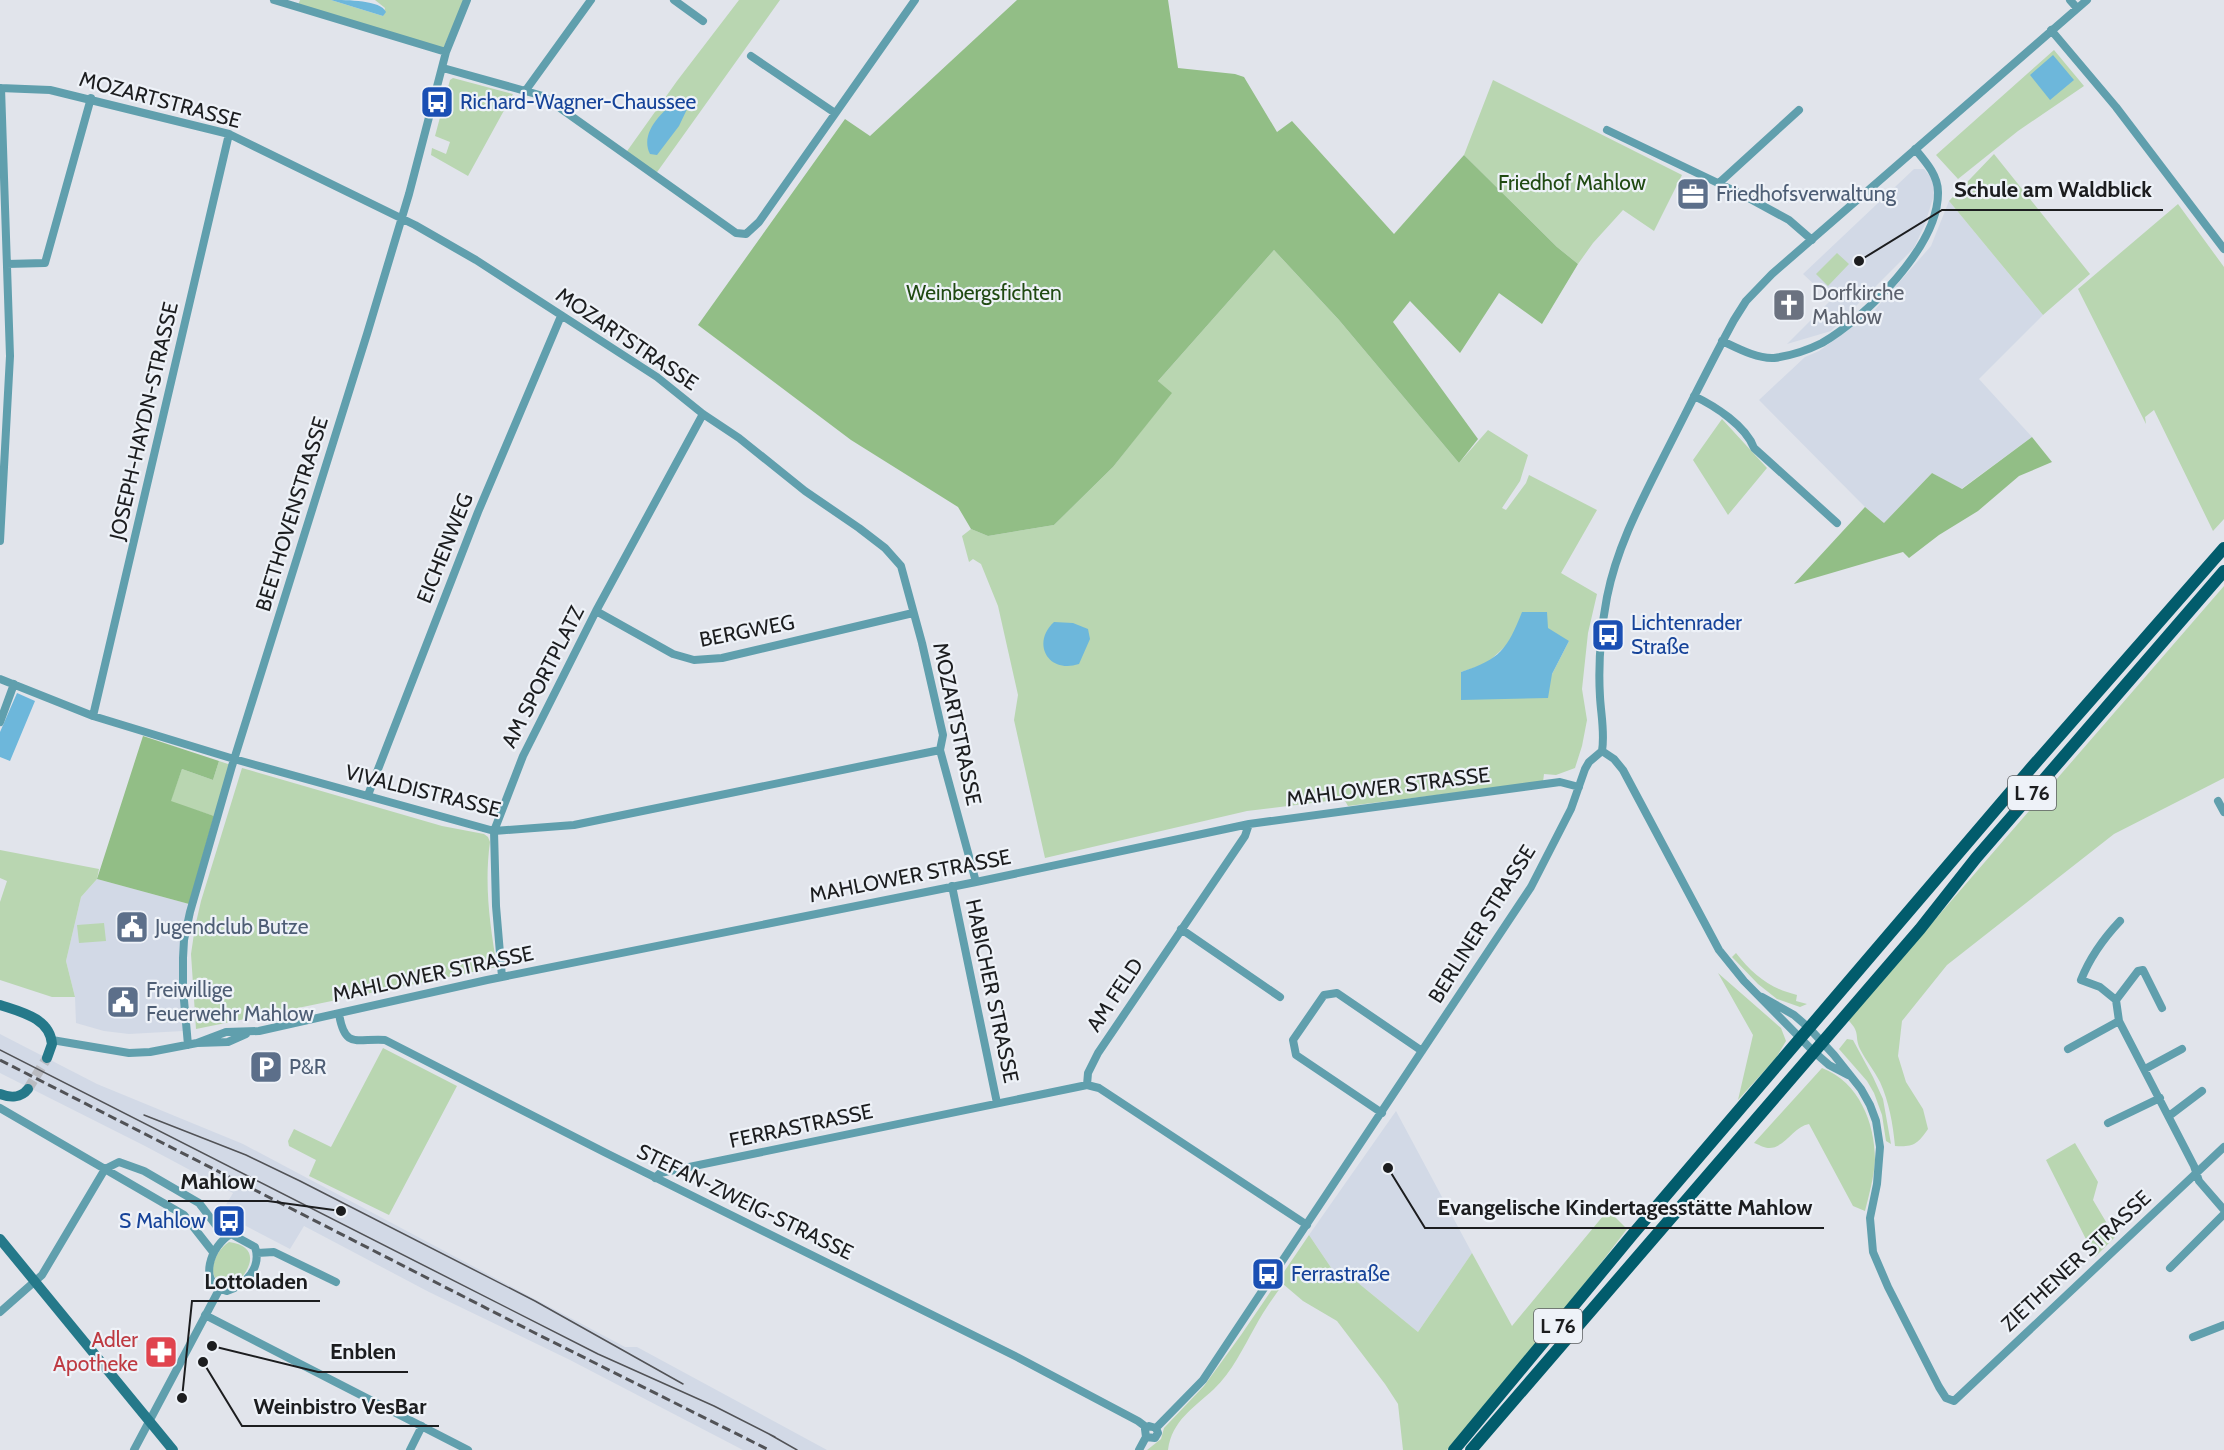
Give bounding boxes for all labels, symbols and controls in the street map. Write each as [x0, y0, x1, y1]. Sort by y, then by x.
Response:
street label: MOZARTSTRASSE [77, 66, 244, 133]
bus stop icon: Richard-Wagner-Chaussee [419, 84, 455, 120]
place label: Richard-Wagner-Chaussee [460, 89, 696, 114]
park label: Friedhof Mahlow [1498, 170, 1646, 195]
callout: Schule am Waldblick [1942, 170, 2163, 210]
office icon: Friedhofsverwaltung [1675, 176, 1711, 212]
text: Schule am Waldblick [1954, 176, 2152, 203]
place label: Friedhofsverwaltung [1716, 181, 1896, 206]
park label: Weinbergsfichten [906, 280, 1062, 305]
place label: Dorfkirche Mahlow [1812, 280, 1904, 329]
street label: MOZARTSTRASSE [551, 282, 703, 395]
church icon: Dorfkirche Mahlow [1771, 287, 1807, 323]
street label: JOSEPH-HAYDN-STRASSE [104, 299, 183, 543]
street label: BEETHOVENSTRASSE [250, 414, 333, 614]
street label: EICHENWEG [411, 489, 478, 607]
street label: AM SPORTPLATZ [496, 601, 589, 752]
street label: BERGWEG [697, 609, 797, 652]
place label: Lichtenrader Straße [1631, 610, 1742, 659]
bus stop icon: Lichtenrader Straße [1590, 617, 1626, 653]
street label: MOZARTSTRASSE [928, 640, 987, 808]
street label: VIVALDISTRASSE [343, 759, 503, 822]
street label: MAHLOWER STRASSE [1285, 762, 1491, 811]
road number: L 76 [2008, 776, 2056, 810]
street label: BERLINER STRASSE [1423, 840, 1540, 1007]
street label: MAHLOWER STRASSE [807, 844, 1013, 907]
street label: HABICHER STRASSE [961, 897, 1024, 1085]
public building icon: Jugendclub Butze [114, 909, 150, 945]
place label: Jugendclub Butze [154, 914, 309, 939]
street label: MAHLOWER STRASSE [330, 940, 536, 1007]
street label: AM FELD [1081, 953, 1148, 1036]
place label: Freiwillige Feuerwehr Mahlow [146, 977, 314, 1026]
public building icon: Freiwillige Feuerwehr Mahlow [105, 984, 141, 1020]
parking icon: P&R [248, 1049, 284, 1085]
place label: P&R [289, 1054, 327, 1079]
street label: FERRASTRASSE [727, 1098, 875, 1153]
street label: STEFAN-ZWEIG-STRASSE [633, 1138, 857, 1265]
callout: Mahlow [168, 1161, 268, 1201]
text: Mahlow [180, 1168, 256, 1195]
street label: ZIETHENER STRASSE [1996, 1185, 2156, 1336]
callout: Evangelische Kindertagesstätte Mahlow [1425, 1188, 1824, 1228]
text: Evangelische Kindertagesstätte Mahlow [1438, 1194, 1812, 1221]
bus stop icon: S Mahlow [211, 1203, 247, 1239]
place label: S Mahlow [119, 1208, 206, 1233]
bus stop icon: Ferrastraße [1250, 1256, 1286, 1292]
callout: Lottoladen [192, 1261, 320, 1301]
place label: Ferrastraße [1291, 1261, 1390, 1286]
text: Lottoladen [204, 1268, 308, 1295]
road number: L 76 [1534, 1309, 1582, 1343]
place label: Adler Apotheke [53, 1327, 138, 1376]
callout: Enblen [318, 1332, 408, 1372]
pharmacy icon: Adler Apotheke [143, 1334, 179, 1370]
text: Enblen [330, 1338, 396, 1365]
callout: Weinbistro VesBar [242, 1386, 439, 1426]
text: Weinbistro VesBar [253, 1393, 427, 1420]

